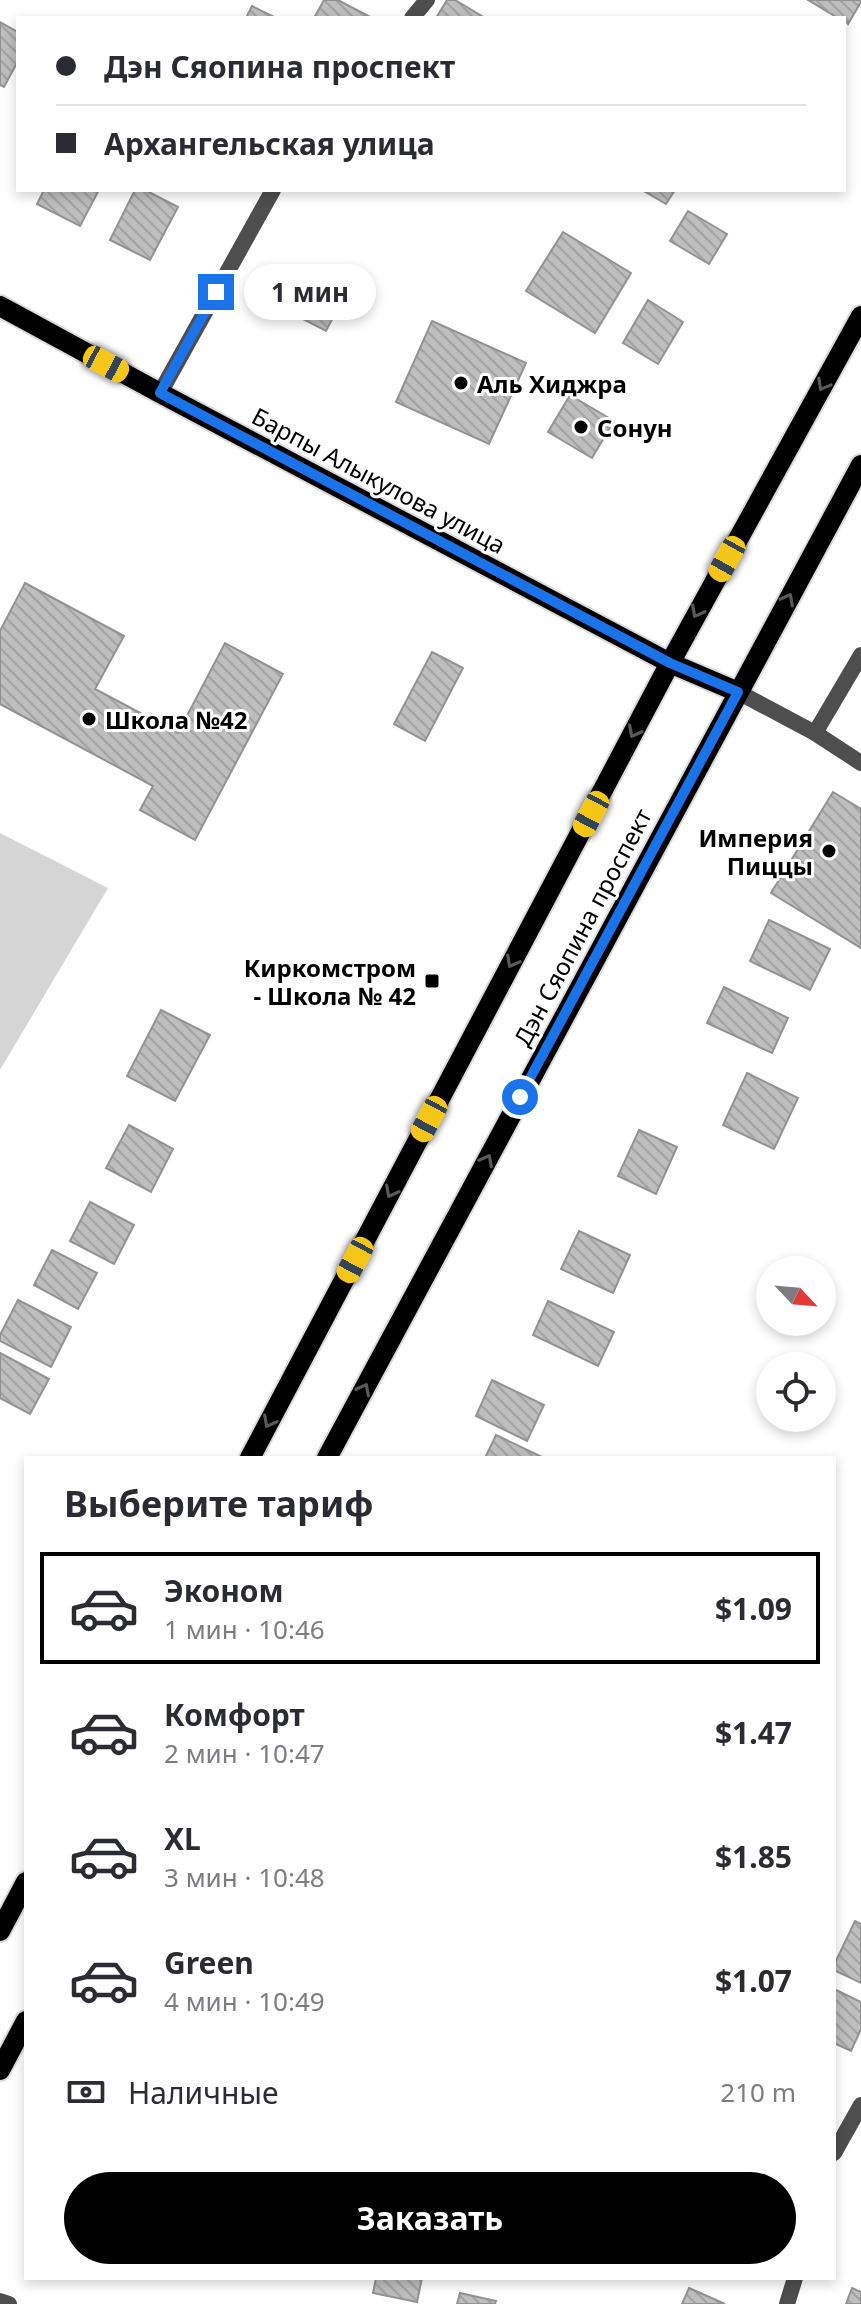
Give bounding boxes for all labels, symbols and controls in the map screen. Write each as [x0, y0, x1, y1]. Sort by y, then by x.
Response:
text: Дэн Сяопина проспект [104, 46, 455, 87]
text: Архангельская улица [104, 123, 435, 164]
callout: 1 мин [244, 264, 376, 320]
route end [198, 274, 234, 310]
text: 1 мин [271, 274, 349, 310]
car [79, 342, 133, 386]
place label: Аль Хиджра [477, 367, 627, 400]
marker: Аль Хиджра [452, 374, 470, 392]
one-way arrow [817, 376, 833, 390]
street label: Барпы Алыкулова улица [247, 399, 511, 561]
place label: Сонун [597, 411, 673, 444]
marker: Сонун [572, 418, 590, 436]
car [705, 532, 749, 586]
one-way arrow [778, 593, 794, 608]
one-way arrow [692, 604, 707, 618]
place label: Школа №42 [105, 703, 247, 736]
marker: Школа №42 [80, 710, 98, 728]
one-way arrow [628, 724, 643, 739]
car [569, 787, 613, 841]
street label: Дэн Сяопина проспект [505, 802, 659, 1052]
place label: Империя Пиццы [698, 821, 813, 882]
marker: Империя Пиццы [820, 842, 838, 860]
place label: Киркомстром - Школа № 42 [244, 951, 416, 1012]
one-way arrow [507, 954, 522, 968]
marker: Киркомстром - Школа № 42 [423, 972, 441, 990]
route start [502, 1079, 538, 1115]
car [407, 1092, 451, 1146]
one-way arrow [477, 1154, 492, 1168]
one-way arrow [385, 1183, 400, 1198]
car [333, 1233, 377, 1287]
north arrow [756, 1256, 836, 1336]
map controls [756, 1256, 836, 1432]
button: locate [756, 1352, 836, 1432]
one-way arrow [355, 1383, 370, 1398]
one-way arrow [264, 1413, 279, 1428]
text: Выберите тариф [64, 1479, 373, 1528]
text: Эконом [164, 1570, 284, 1611]
icon: car [68, 1572, 140, 1644]
text: $1.09 [715, 1588, 792, 1629]
text: 1 мин · 10:46 [164, 1611, 325, 1647]
text: Комфорт [164, 1694, 305, 1735]
icon: car [68, 1696, 140, 1768]
text: $1.47 [715, 1712, 792, 1753]
text: 2 мин · 10:47 [164, 1735, 325, 1771]
text: XL [164, 1818, 201, 1859]
icon: car [68, 1820, 140, 1892]
text: $1.85 [715, 1836, 792, 1877]
text: 3 мин · 10:48 [164, 1859, 325, 1895]
text: Green [164, 1942, 254, 1983]
icon: car [68, 1944, 140, 2016]
text: $1.07 [715, 1960, 792, 2001]
text: 4 мин · 10:49 [164, 1983, 325, 2019]
icon: cash [64, 2070, 108, 2114]
text: Наличные [128, 2072, 279, 2113]
text: 210 m [720, 2074, 796, 2110]
button: Заказать [64, 2172, 796, 2264]

